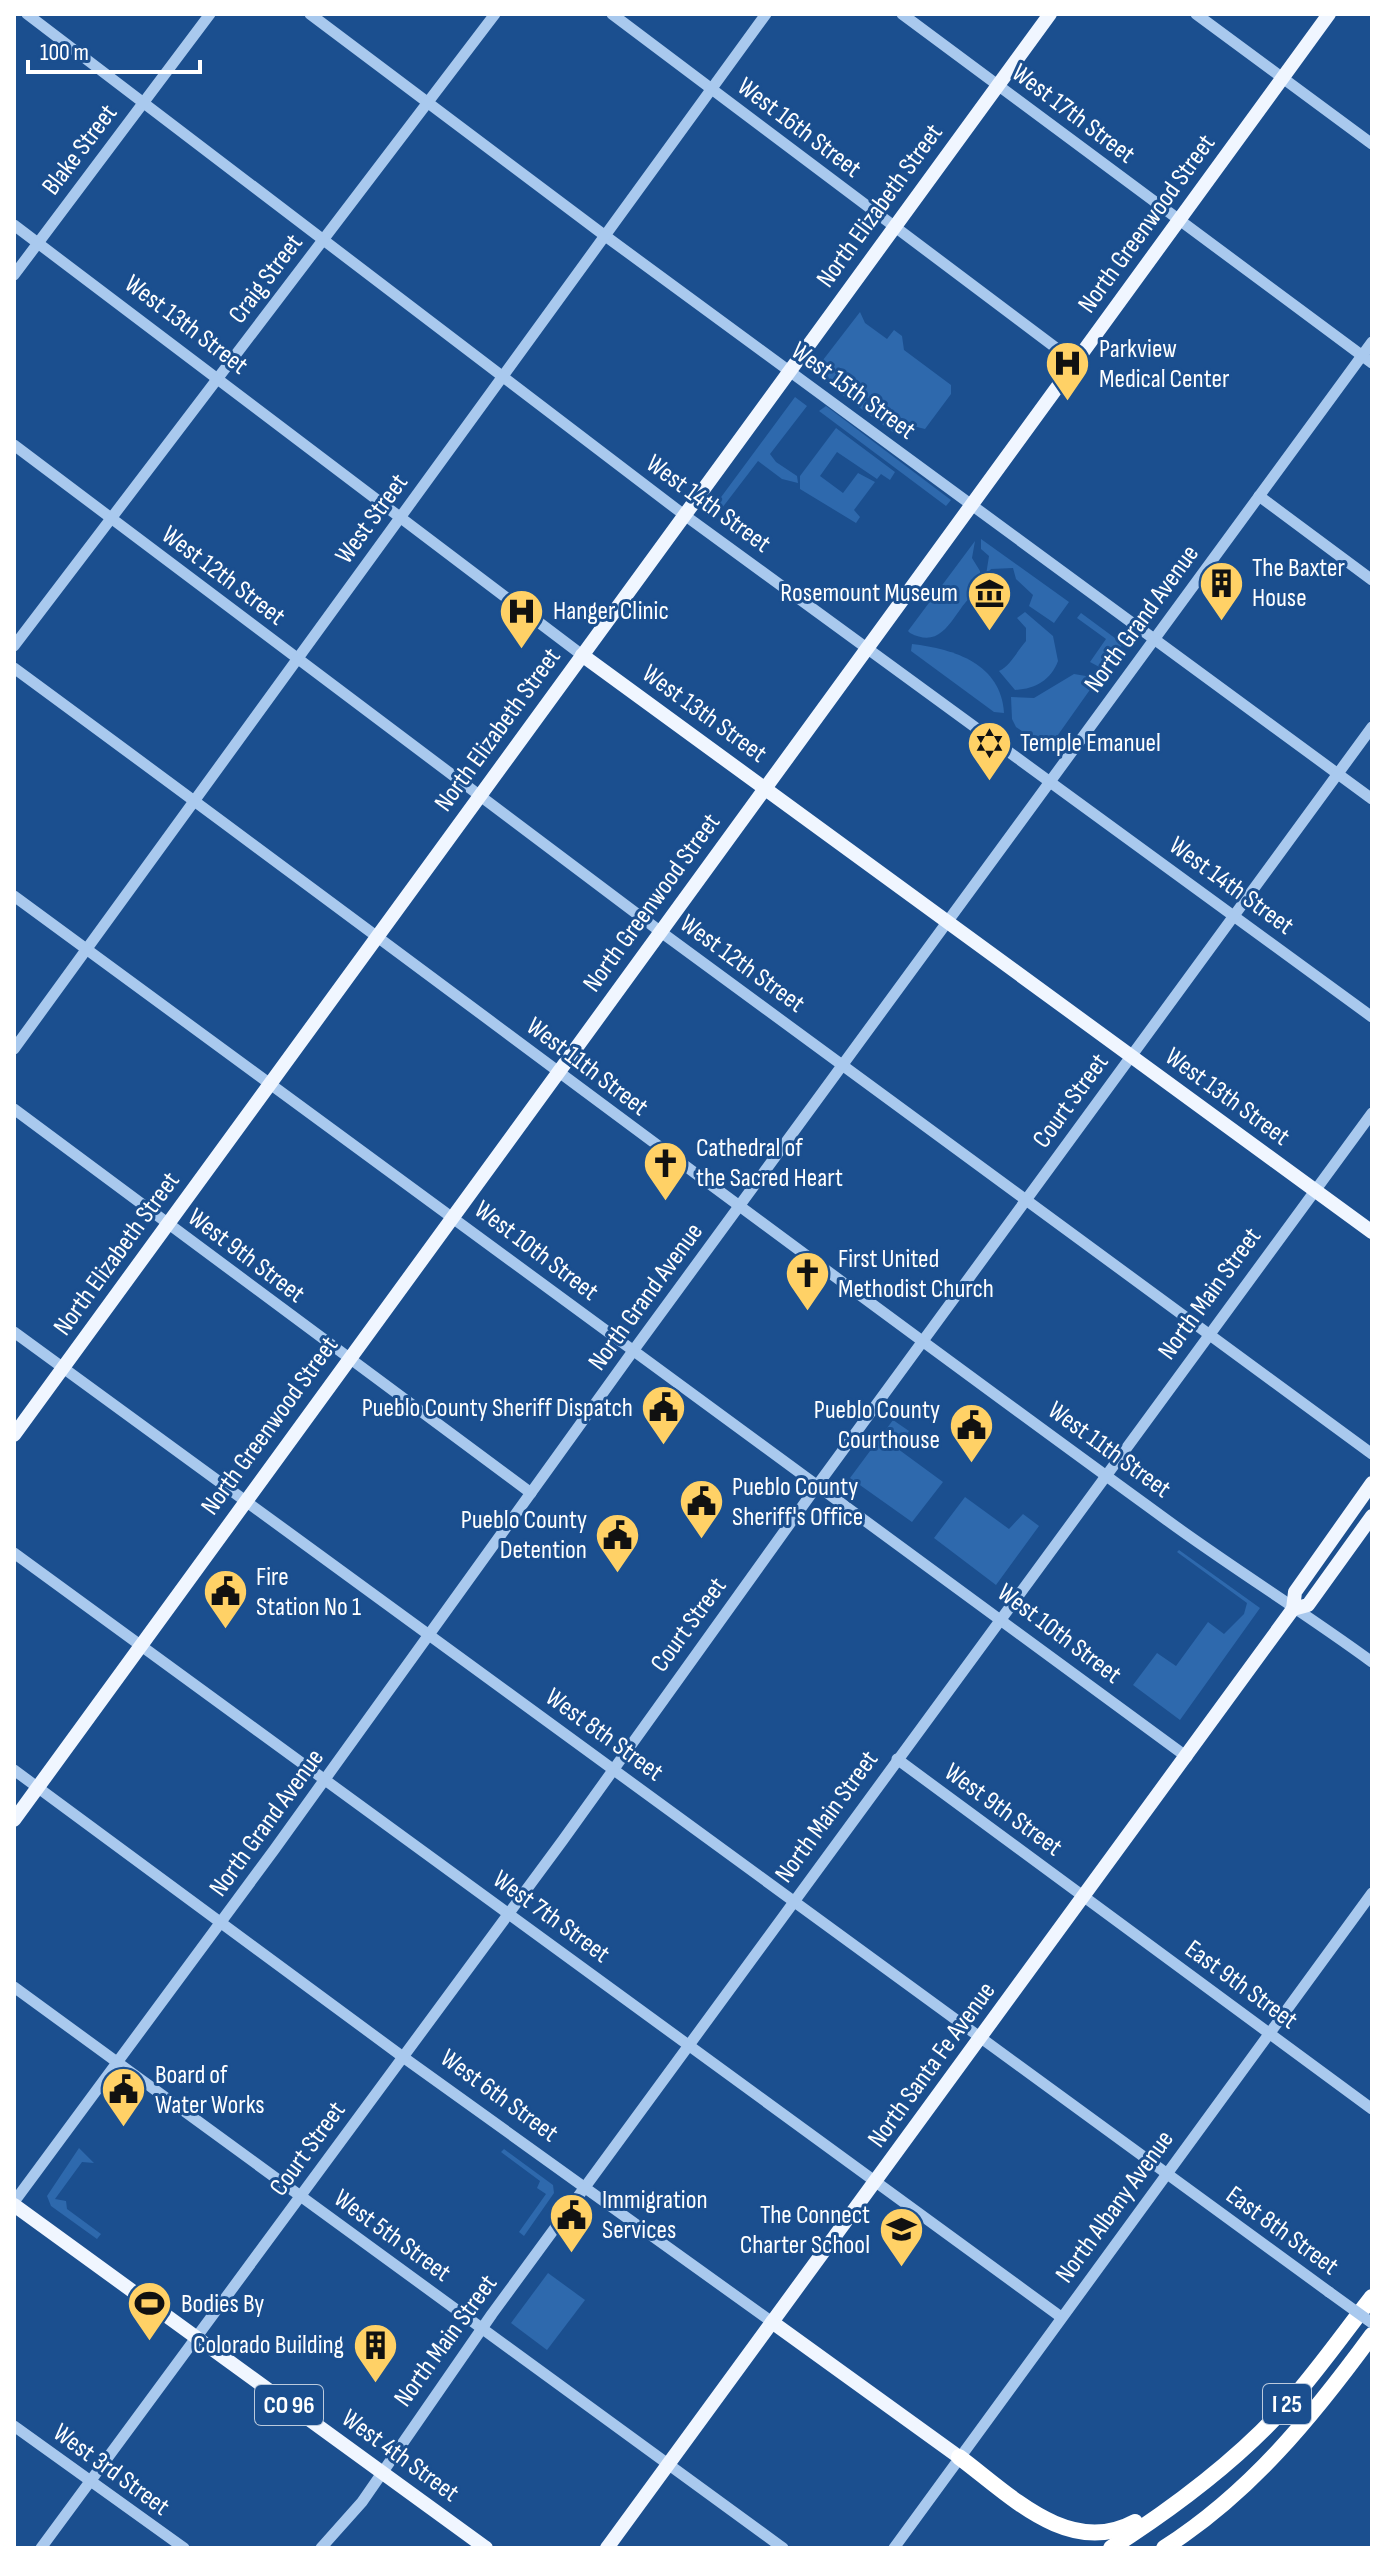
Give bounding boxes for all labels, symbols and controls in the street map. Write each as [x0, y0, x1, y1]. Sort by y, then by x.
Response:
scale bar [28, 24, 200, 74]
text: 100 m [40, 38, 89, 67]
street label: West 17th Street [1005, 58, 1141, 170]
street label: West 16th Street [731, 71, 867, 185]
street label: Blake Street [36, 99, 124, 201]
street label: North Elizabeth Street [810, 118, 950, 294]
street label: North Greenwood Street [1072, 129, 1222, 319]
street label: Craig Street [222, 228, 310, 330]
street label: West 13th Street [118, 269, 254, 381]
place label: Parkview Medical Center [1099, 334, 1230, 395]
street label: West 15th Street [785, 336, 921, 446]
hospital icon: Parkview Medical Center [1044, 340, 1092, 403]
street label: West 14th Street [640, 448, 776, 560]
street label: West Street [329, 468, 415, 570]
street label: West 12th Street [155, 520, 291, 632]
street label: North Grand Avenue [1078, 539, 1206, 699]
place label: The Baxter House [1252, 553, 1345, 614]
building icon: The Baxter House [1197, 559, 1245, 622]
museum icon: Rosemount Museum [965, 569, 1013, 632]
place label: Rosemount Museum [780, 578, 958, 609]
hospital icon: Hanger Clinic [498, 587, 546, 650]
place label: Hanger Clinic [553, 596, 669, 627]
street label: North Elizabeth Street [428, 642, 568, 818]
street label: West 13th Street [636, 658, 772, 770]
synagogue icon: Temple Emanuel [965, 719, 1013, 782]
place label: Temple Emanuel [1020, 728, 1161, 759]
street label: North Greenwood Street [577, 808, 727, 998]
street label: West 14th Street [1163, 830, 1299, 942]
street label: West 12th Street [674, 908, 810, 1020]
street label: West 11th Street [520, 1011, 654, 1123]
street label: West 13th Street [1159, 1041, 1295, 1153]
street label: Court Street [1027, 1048, 1116, 1154]
place label: Cathedral of the Sacred Heart [696, 1133, 843, 1194]
church icon: Cathedral of the Sacred Heart [641, 1139, 689, 1202]
street label: North Elizabeth Street [47, 1166, 187, 1342]
street label: West 10th Street [468, 1194, 604, 1308]
street label: West 9th Street [182, 1202, 311, 1310]
street label: North Grand Avenue [582, 1217, 710, 1377]
street label: North Main Street [1152, 1222, 1268, 1366]
place label: First United Methodist Church [838, 1244, 994, 1305]
church icon: First United Methodist Church [783, 1250, 831, 1313]
street label: North Greenwood Street [195, 1331, 345, 1521]
public building icon: Pueblo County Sheriff Dispatch [640, 1384, 688, 1447]
place label: Pueblo County Sheriff Dispatch [362, 1393, 633, 1424]
place label: Pueblo County Courthouse [814, 1395, 940, 1456]
street label: West 11th Street [1041, 1395, 1177, 1505]
public building icon: Pueblo County Courthouse [947, 1401, 995, 1464]
place label: Pueblo County Sheriff's Office [732, 1472, 863, 1533]
public building icon: Pueblo County Sheriff's Office [677, 1478, 725, 1541]
place label: Pueblo County Detention [461, 1505, 587, 1566]
public building icon: Pueblo County Detention [594, 1511, 642, 1574]
place label: Fire Station No 1 [256, 1562, 361, 1623]
public building icon: Fire Station No 1 [201, 1568, 249, 1631]
street label: Court Street [645, 1572, 734, 1678]
street label: West 10th Street [991, 1577, 1127, 1691]
street label: West 8th Street [539, 1682, 669, 1788]
street label: North Grand Avenue [203, 1743, 331, 1903]
street label: North Main Street [769, 1745, 885, 1889]
street label: West 9th Street [938, 1757, 1068, 1863]
street label: West 7th Street [486, 1864, 616, 1970]
street label: East 9th Street [1179, 1934, 1303, 2036]
street label: North Santa Fe Avenue [862, 1976, 1002, 2154]
street label: West 6th Street [434, 2043, 564, 2149]
place label: Board of Water Works [155, 2060, 265, 2121]
public building icon: Board of Water Works [100, 2066, 148, 2129]
street label: Court Street [264, 2096, 353, 2202]
street label: North Albany Avenue [1049, 2125, 1181, 2289]
street label: East 8th Street [1220, 2180, 1344, 2282]
street label: West 5th Street [328, 2183, 457, 2289]
place label: Immigration Services [602, 2185, 708, 2246]
public building icon: Immigration Services [547, 2191, 595, 2254]
place label: The Connect Charter School [740, 2200, 870, 2261]
school or university icon: The Connect Charter School [877, 2206, 925, 2269]
street label: North Main Street [388, 2269, 504, 2413]
sports icon: Bodies By [126, 2280, 174, 2343]
place label: Bodies By [181, 2289, 264, 2320]
building icon: Colorado Building [351, 2321, 399, 2384]
place label: Colorado Building [193, 2330, 344, 2361]
road number: I 25 [1263, 2384, 1311, 2424]
road number: CO 96 [255, 2385, 323, 2425]
street label: West 4th Street [335, 2403, 465, 2509]
street label: West 3rd Street [47, 2417, 175, 2523]

